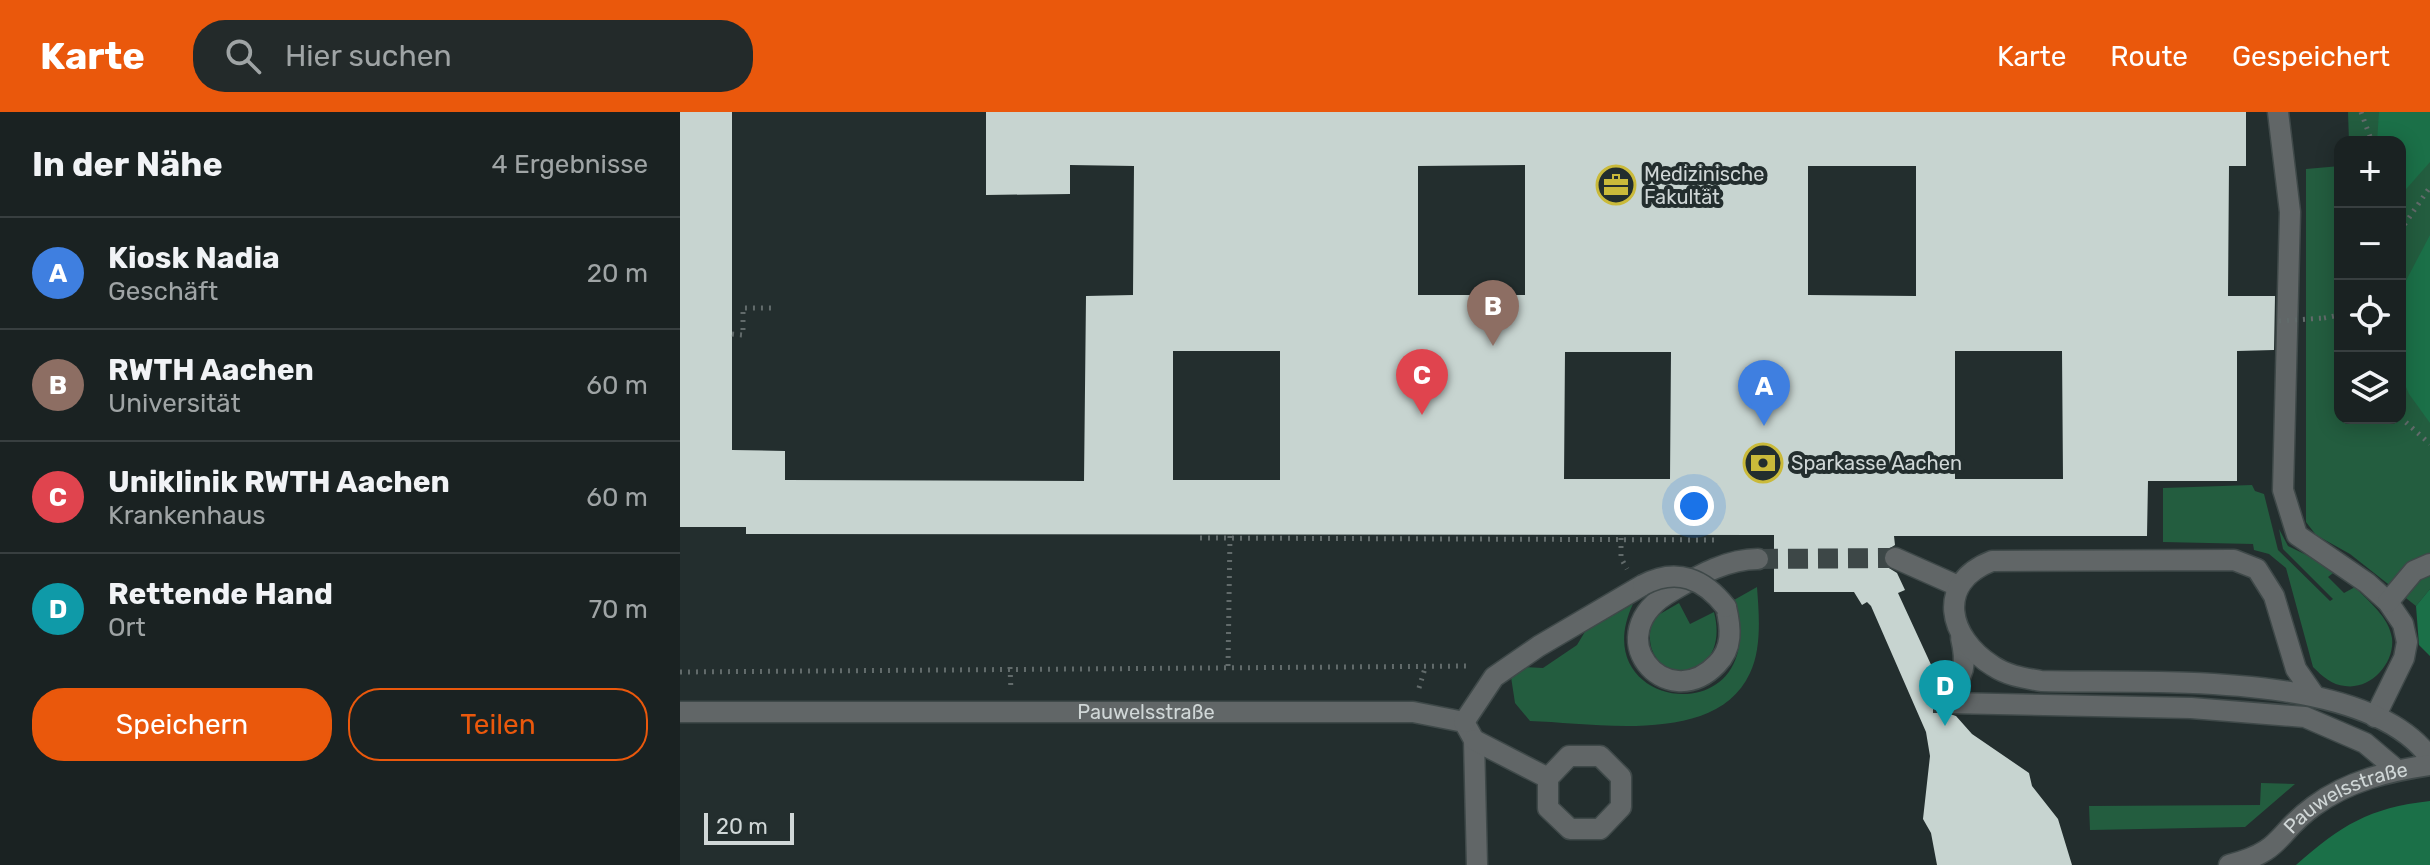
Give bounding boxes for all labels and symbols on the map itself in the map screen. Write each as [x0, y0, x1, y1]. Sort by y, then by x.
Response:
place label: Medizinische Fakultät [1644, 162, 1764, 209]
office icon: Medizinische Fakultät [1595, 164, 1637, 206]
pin: B [1467, 280, 1519, 346]
pin: C [1396, 349, 1448, 415]
pin: A [1738, 360, 1790, 426]
bank icon: Sparkasse Aachen [1742, 442, 1784, 484]
place label: Sparkasse Aachen [1791, 451, 1962, 475]
your location [1674, 486, 1714, 526]
pin: D [1919, 660, 1971, 726]
street label: Pauwelsstraße [1077, 700, 1215, 724]
street label: Pauwelsstraße [2278, 757, 2410, 838]
scale bar [704, 809, 794, 845]

